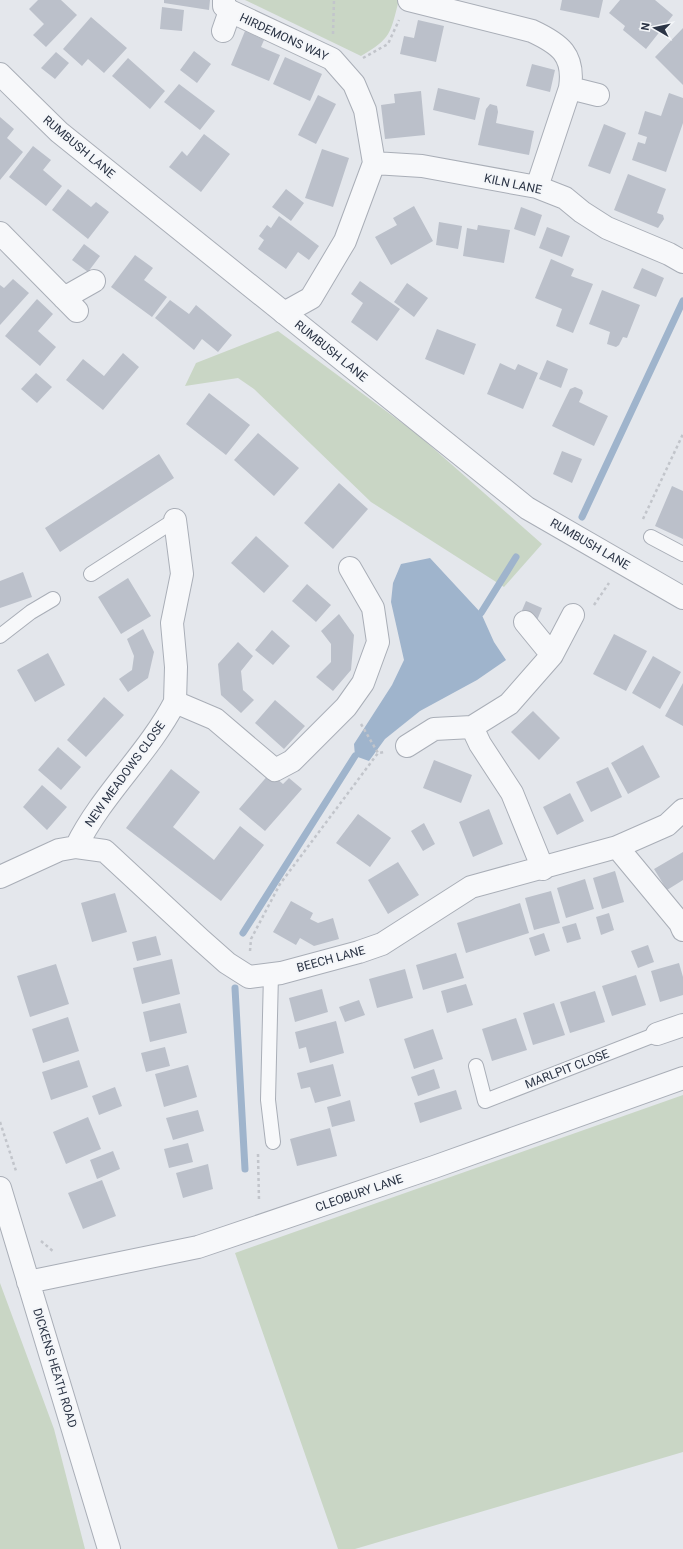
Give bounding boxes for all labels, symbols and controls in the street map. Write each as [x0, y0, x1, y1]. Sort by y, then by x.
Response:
north arrow [635, 8, 675, 48]
street label: HIRDEMONS WAY [237, 10, 331, 64]
text: N [639, 21, 653, 31]
street label: RUMBUSH LANE [40, 113, 118, 181]
street label: KILN LANE [483, 171, 543, 197]
street label: RUMBUSH LANE [292, 317, 370, 385]
street label: RUMBUSH LANE [548, 516, 632, 572]
street label: NEW MEADOWS CLOSE [82, 718, 168, 830]
street label: BEECH LANE [295, 943, 367, 975]
street label: MARLPIT CLOSE [523, 1046, 611, 1091]
street label: CLEOBURY LANE [313, 1171, 405, 1215]
street label: DICKENS HEATH ROAD [30, 1306, 80, 1430]

